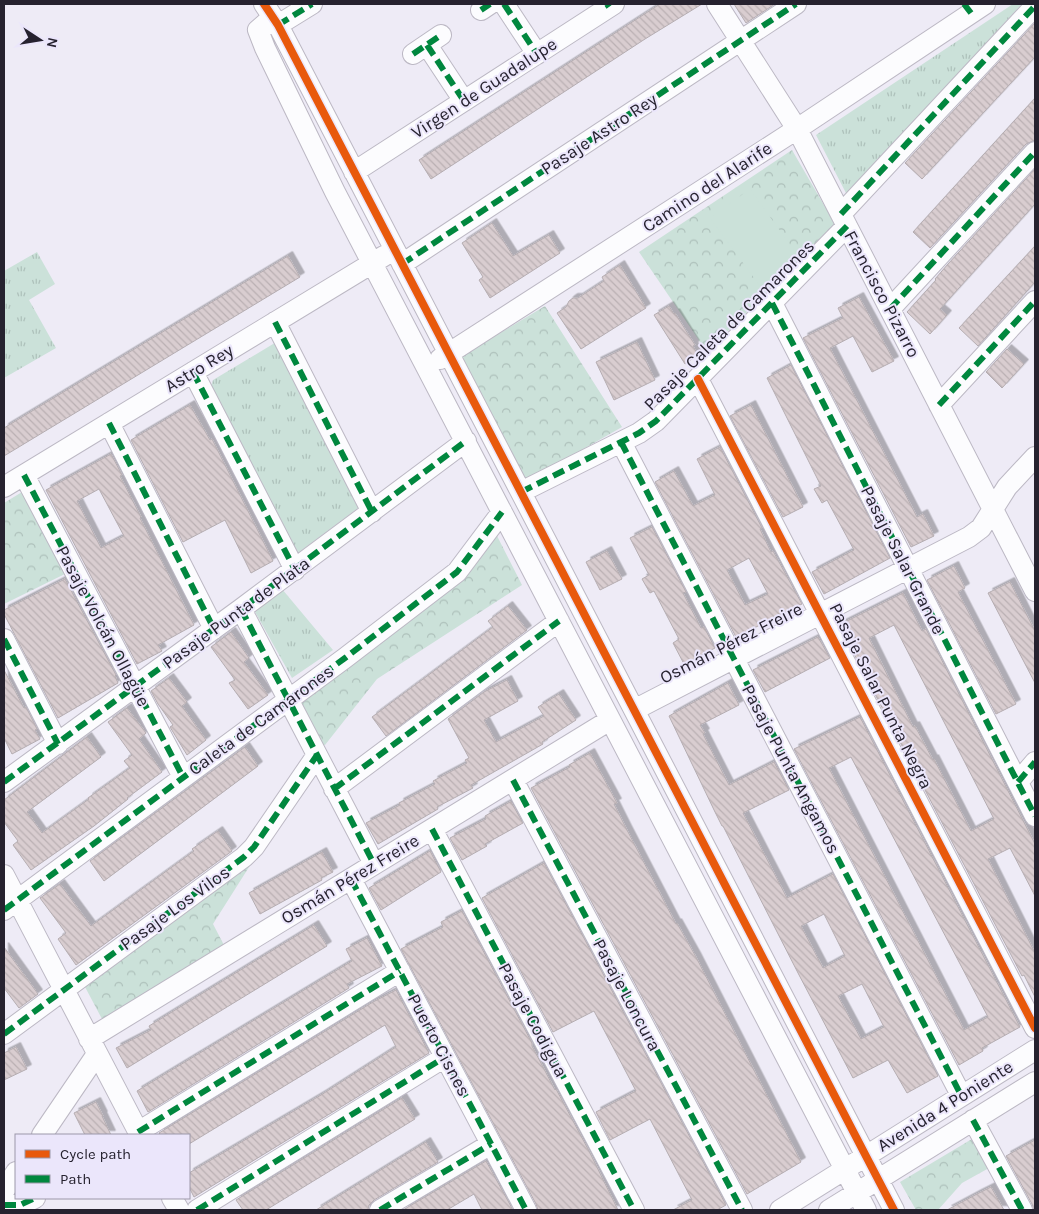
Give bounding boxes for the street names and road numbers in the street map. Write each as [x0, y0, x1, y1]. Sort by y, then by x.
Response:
street label: Virgen de Guadalupe [407, 33, 561, 143]
street label: Pasaje Astro Rey [537, 88, 662, 180]
street label: Camino del Alarife [638, 137, 776, 237]
street label: Francisco Pizarro [839, 227, 925, 361]
street label: Pasaje Caleta de Camarones [639, 235, 819, 415]
street label: Astro Rey [161, 339, 238, 397]
street label: Pasaje Salar Grande [856, 482, 950, 638]
street label: Pasaje Volcán Ollagüe [51, 542, 155, 710]
street label: Pasaje Punta de Plata [158, 552, 314, 674]
street label: Osmán Pérez Freire [656, 598, 806, 688]
street label: Pasaje Salar Punta Negra [824, 599, 938, 793]
street label: Caleta de Camarones [184, 660, 338, 780]
street label: Pasaje Punta Angamos [737, 681, 845, 857]
street label: Osmán Pérez Freire [277, 829, 423, 929]
street label: Pasaje Los Vilos [116, 861, 234, 955]
street label: Pasaje Loncura [588, 935, 666, 1055]
street label: Pasaje Codigua [494, 959, 572, 1081]
street label: Puerto Cisnes [403, 990, 475, 1100]
street label: Avenida 4 Poniente [873, 1055, 1017, 1157]

